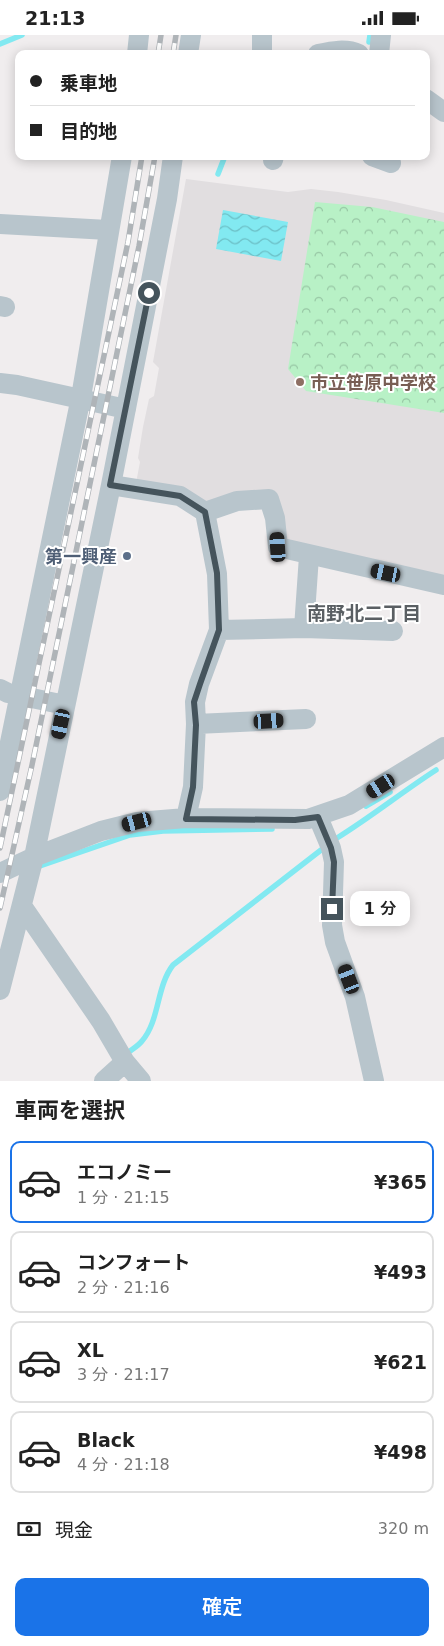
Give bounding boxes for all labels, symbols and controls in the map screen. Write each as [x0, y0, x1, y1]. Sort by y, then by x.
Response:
text: 21:13 [25, 7, 85, 29]
text: 乗車地 [60, 72, 117, 94]
text: 目的地 [60, 120, 117, 142]
route start [138, 282, 160, 304]
place label: 市立笹原中学校 [310, 372, 436, 393]
marker: 市立笹原中学校 [294, 376, 306, 388]
car [269, 532, 286, 562]
place label: 第一興産 [45, 546, 117, 567]
marker: 第一興産 [121, 550, 133, 562]
car [369, 563, 402, 583]
district label: 南野北二丁目 [307, 602, 421, 624]
car [50, 708, 71, 740]
car [253, 713, 284, 729]
car [364, 772, 397, 800]
car [120, 811, 153, 833]
callout: 1 分 [350, 891, 410, 927]
route end [321, 898, 343, 920]
text: 1 分 [364, 899, 396, 918]
car [336, 962, 361, 996]
text: 車両を選択 [15, 1098, 125, 1123]
icon: car [17, 1160, 62, 1205]
text: エコノミー [77, 1161, 172, 1183]
text: ¥365 [374, 1171, 427, 1193]
text: 1 分 · 21:15 [77, 1188, 170, 1207]
icon: car [17, 1250, 62, 1295]
text: コンフォート [77, 1251, 190, 1273]
text: ¥493 [374, 1261, 427, 1283]
text: 2 分 · 21:16 [77, 1278, 170, 1297]
text: XL [77, 1339, 104, 1361]
icon: car [17, 1340, 62, 1385]
text: ¥621 [374, 1351, 427, 1373]
text: 3 分 · 21:17 [77, 1365, 170, 1384]
text: Black [77, 1429, 135, 1451]
icon: car [17, 1430, 62, 1475]
text: ¥498 [374, 1441, 427, 1463]
text: 4 分 · 21:18 [77, 1455, 170, 1474]
icon: cash [15, 1515, 43, 1543]
text: 現金 [55, 1519, 93, 1541]
text: 320 m [378, 1519, 429, 1538]
button: 確定 [15, 1578, 429, 1636]

